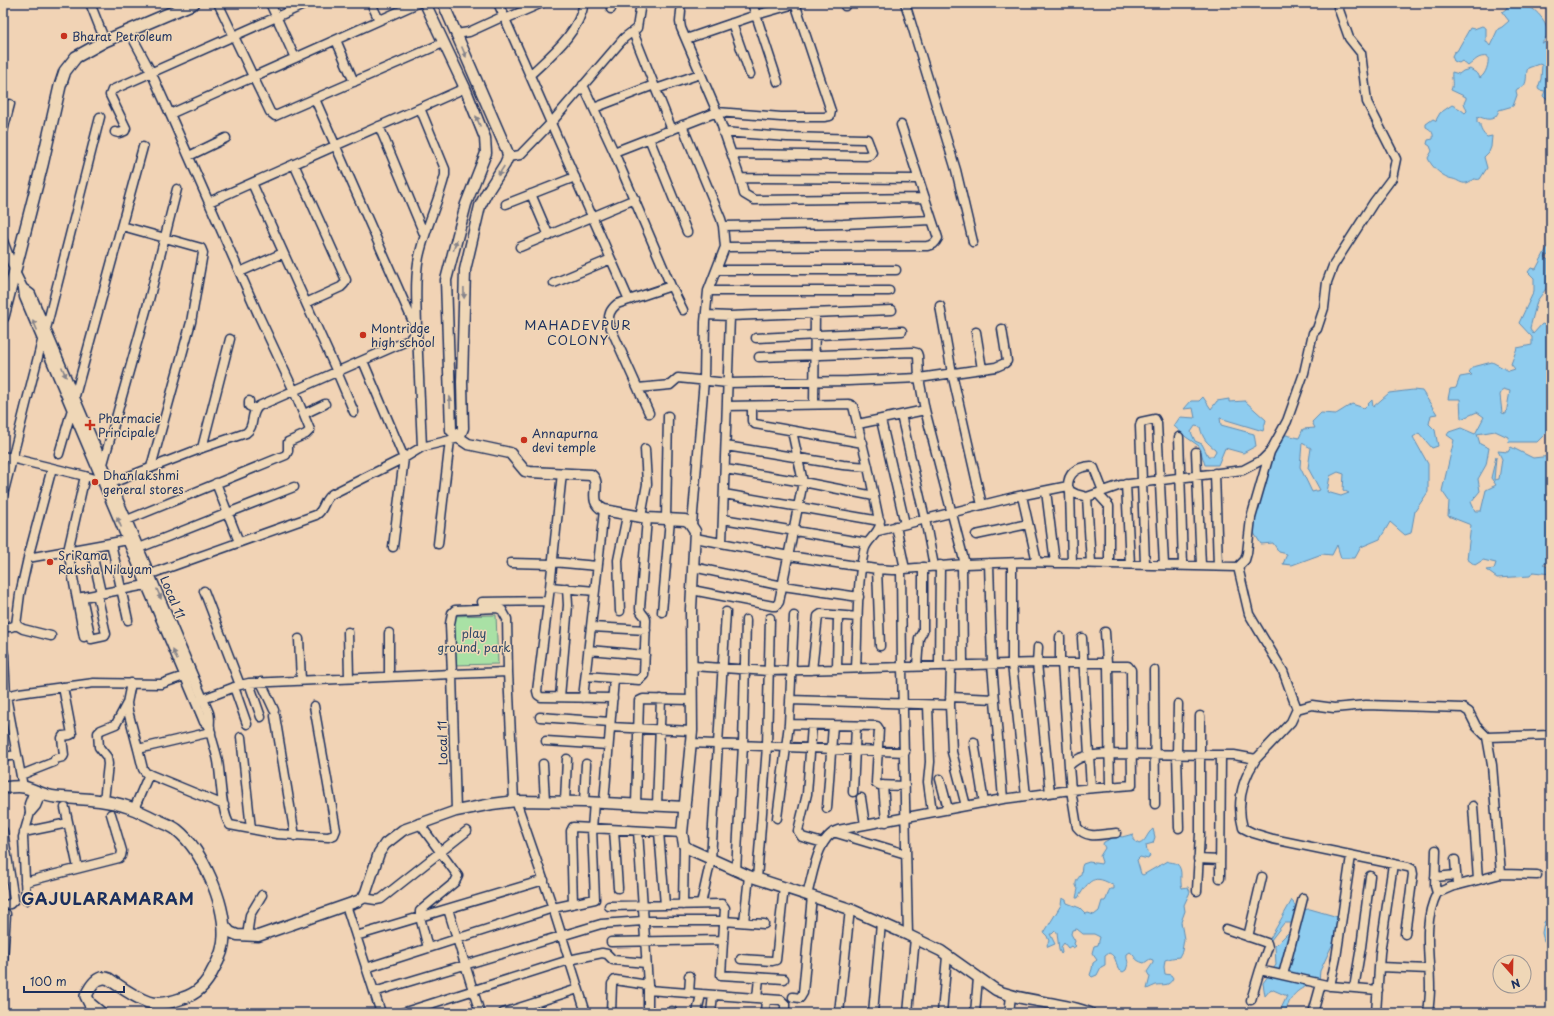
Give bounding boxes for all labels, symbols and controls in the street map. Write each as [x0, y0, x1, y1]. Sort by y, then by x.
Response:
place label: Bharat Petroleum [72, 27, 173, 45]
marker: Bharat Petroleum [59, 31, 69, 41]
one-way arrow [461, 46, 467, 57]
one-way arrow [475, 115, 481, 127]
one-way arrow [497, 166, 505, 176]
one-way arrow [452, 238, 458, 250]
one-way arrow [461, 287, 467, 300]
district label: MAHADEVPUR COLONY [524, 315, 632, 349]
one-way arrow [32, 319, 39, 331]
place label: Montridge high school [371, 319, 435, 351]
marker: Montridge high school [358, 330, 368, 340]
one-way arrow [61, 366, 67, 377]
one-way arrow [447, 395, 453, 408]
place label: Pharmacie Principale [98, 409, 161, 441]
marker: Pharmacie Principale [85, 420, 95, 430]
place label: Annapurna devi temple [532, 424, 598, 456]
marker: Annapurna devi temple [519, 435, 529, 445]
place label: Dhanlakshmi general stores [103, 466, 184, 498]
marker: Dhanlakshmi general stores [90, 477, 100, 487]
one-way arrow [116, 516, 122, 528]
place label: SriRama Raksha Nilayam [58, 546, 152, 578]
marker: SriRama Raksha Nilayam [45, 557, 55, 567]
street label: Local 11 [156, 573, 190, 621]
one-way arrow [156, 589, 162, 601]
park label: play ground, park [438, 624, 510, 656]
one-way arrow [172, 648, 178, 660]
street label: Local 11 [433, 720, 451, 766]
district label: GAJULARAMARAM [21, 886, 195, 910]
north arrow [1492, 954, 1532, 994]
scale bar [24, 968, 124, 994]
text: 100 m [30, 972, 67, 990]
text: N [1508, 974, 1523, 993]

